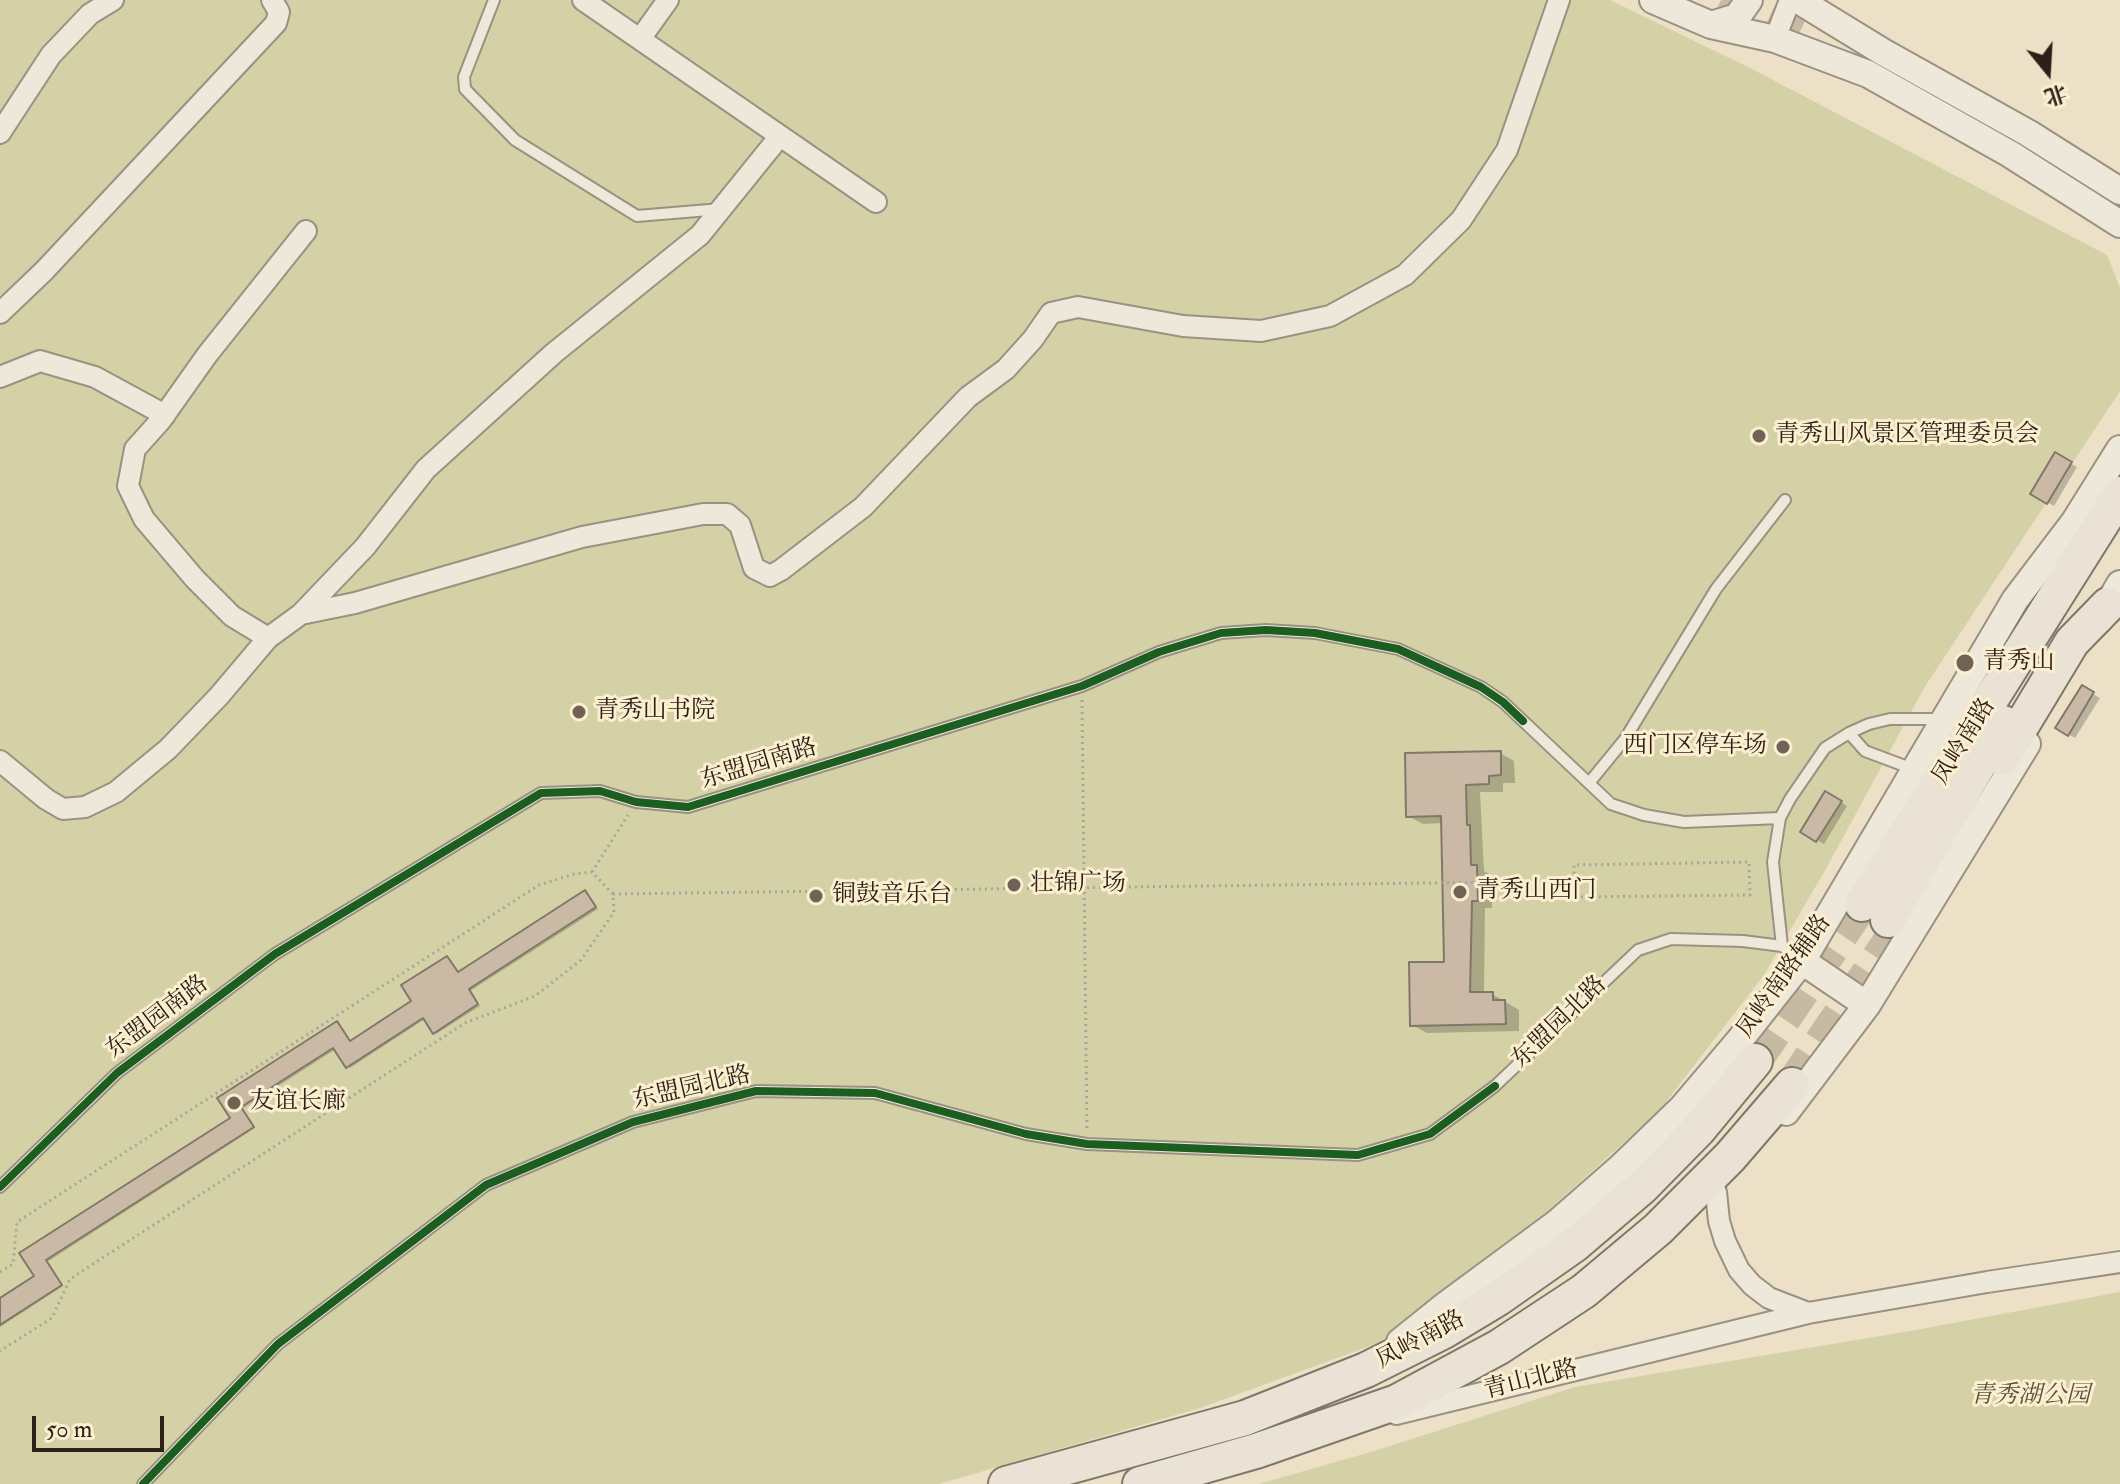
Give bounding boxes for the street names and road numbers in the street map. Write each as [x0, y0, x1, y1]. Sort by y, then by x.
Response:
street label: 凤岭南路 [1927, 694, 2003, 790]
street label: 东盟园南路 [697, 734, 821, 796]
street label: 凤岭南路辅路 [1732, 910, 1838, 1044]
street label: 东盟园南路 [101, 970, 215, 1066]
street label: 东盟园北路 [1507, 971, 1613, 1075]
street label: 东盟园北路 [630, 1061, 754, 1117]
street label: 凤岭南路 [1372, 1306, 1470, 1376]
street label: 青山北路 [1481, 1355, 1581, 1407]

